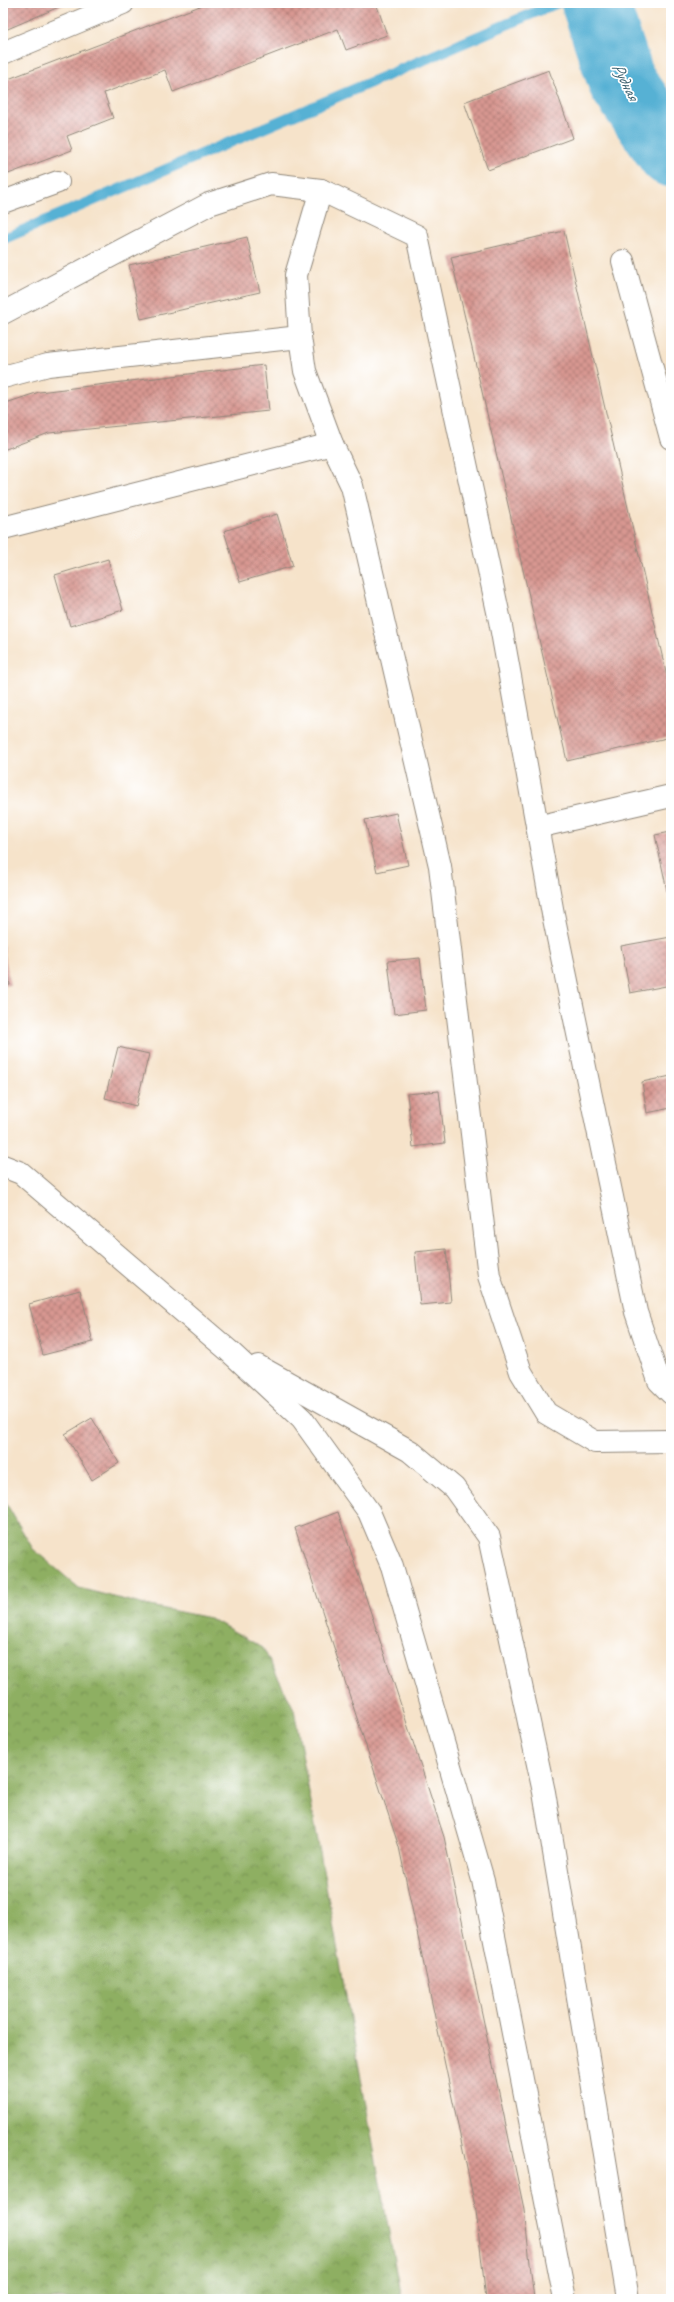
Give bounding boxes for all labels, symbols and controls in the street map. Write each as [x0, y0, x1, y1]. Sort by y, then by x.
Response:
water label: Рудная [607, 59, 645, 106]

